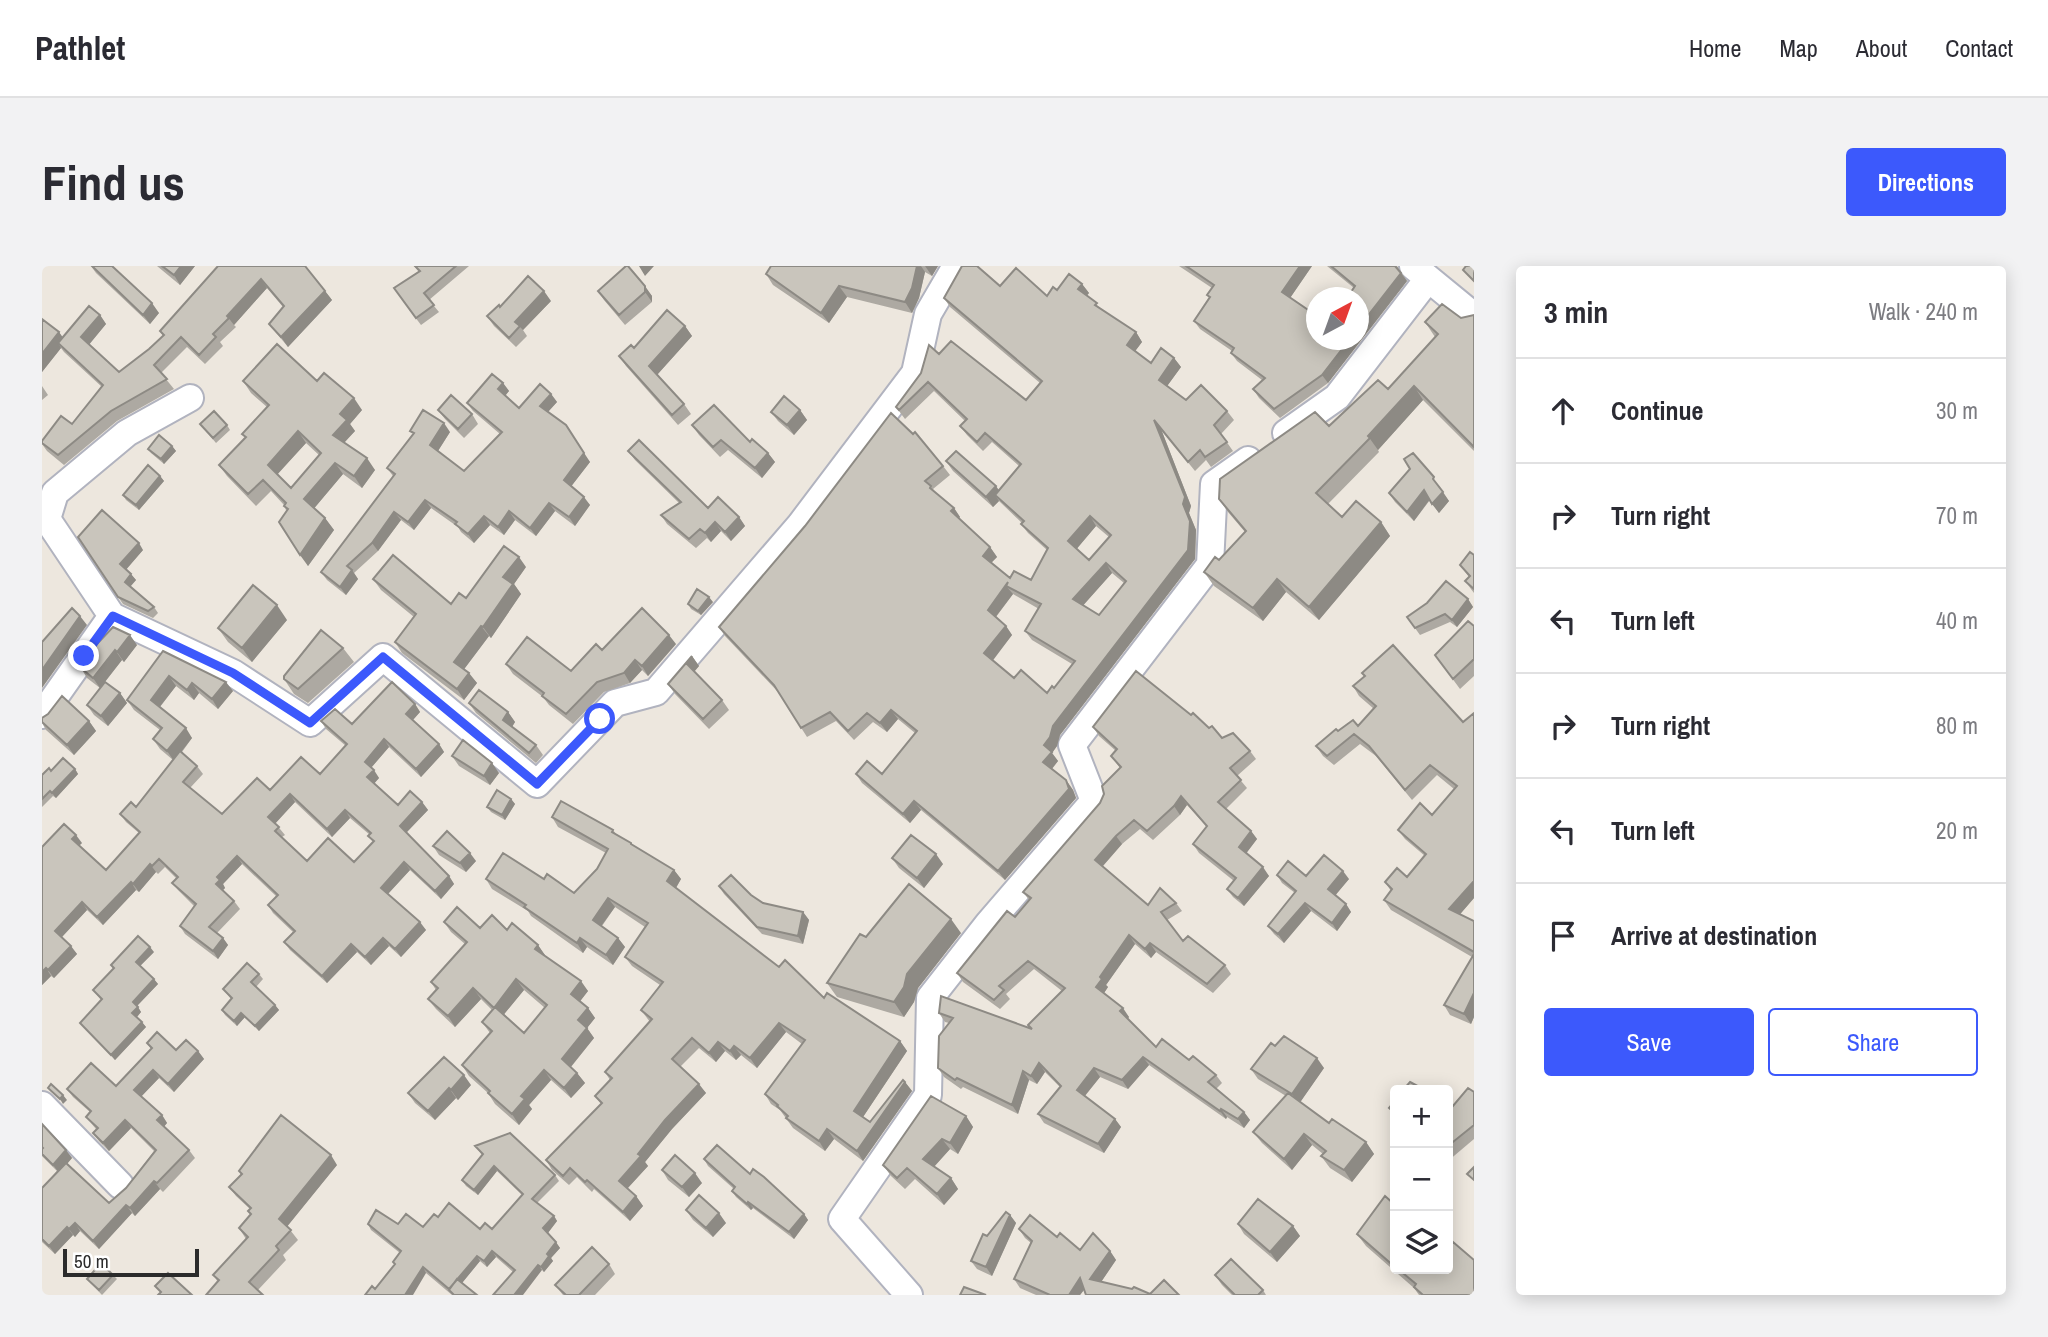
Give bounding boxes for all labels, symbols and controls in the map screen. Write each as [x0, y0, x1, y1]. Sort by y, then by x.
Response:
text: Pathlet [35, 26, 125, 70]
text: Home [1689, 32, 1741, 64]
text: Map [1779, 32, 1818, 64]
text: About [1856, 32, 1907, 64]
text: Contact [1945, 32, 2013, 64]
button: Directions [1846, 148, 2006, 216]
text: Find us [42, 149, 185, 215]
north arrow [1306, 287, 1369, 350]
text: 3 min [1544, 292, 1608, 332]
text: Walk · 240 m [1869, 296, 1978, 327]
icon: ahead [1544, 392, 1582, 430]
text: Continue [1611, 393, 1703, 428]
text: 30 m [1936, 395, 1978, 426]
icon: right [1544, 497, 1582, 535]
text: Turn right [1611, 498, 1710, 533]
text: 70 m [1936, 500, 1978, 531]
icon: left [1544, 602, 1582, 640]
text: Turn left [1611, 603, 1695, 638]
text: 40 m [1936, 605, 1978, 636]
route end [68, 640, 99, 671]
route start [584, 703, 615, 734]
icon: right [1544, 707, 1582, 745]
text: Turn right [1611, 708, 1710, 743]
text: 80 m [1936, 710, 1978, 741]
icon: left [1544, 812, 1582, 850]
text: Turn left [1611, 813, 1695, 848]
text: 20 m [1936, 815, 1978, 846]
icon: arrive [1544, 917, 1582, 955]
text: Arrive at destination [1611, 918, 1817, 953]
button: Save [1544, 1008, 1754, 1076]
button: Share [1768, 1008, 1978, 1076]
map controls [1390, 1085, 1453, 1274]
button: + [1390, 1085, 1453, 1148]
button: − [1390, 1148, 1453, 1211]
button: layers [1390, 1211, 1453, 1274]
scale bar [63, 1246, 200, 1278]
text: 50 m [74, 1248, 109, 1274]

